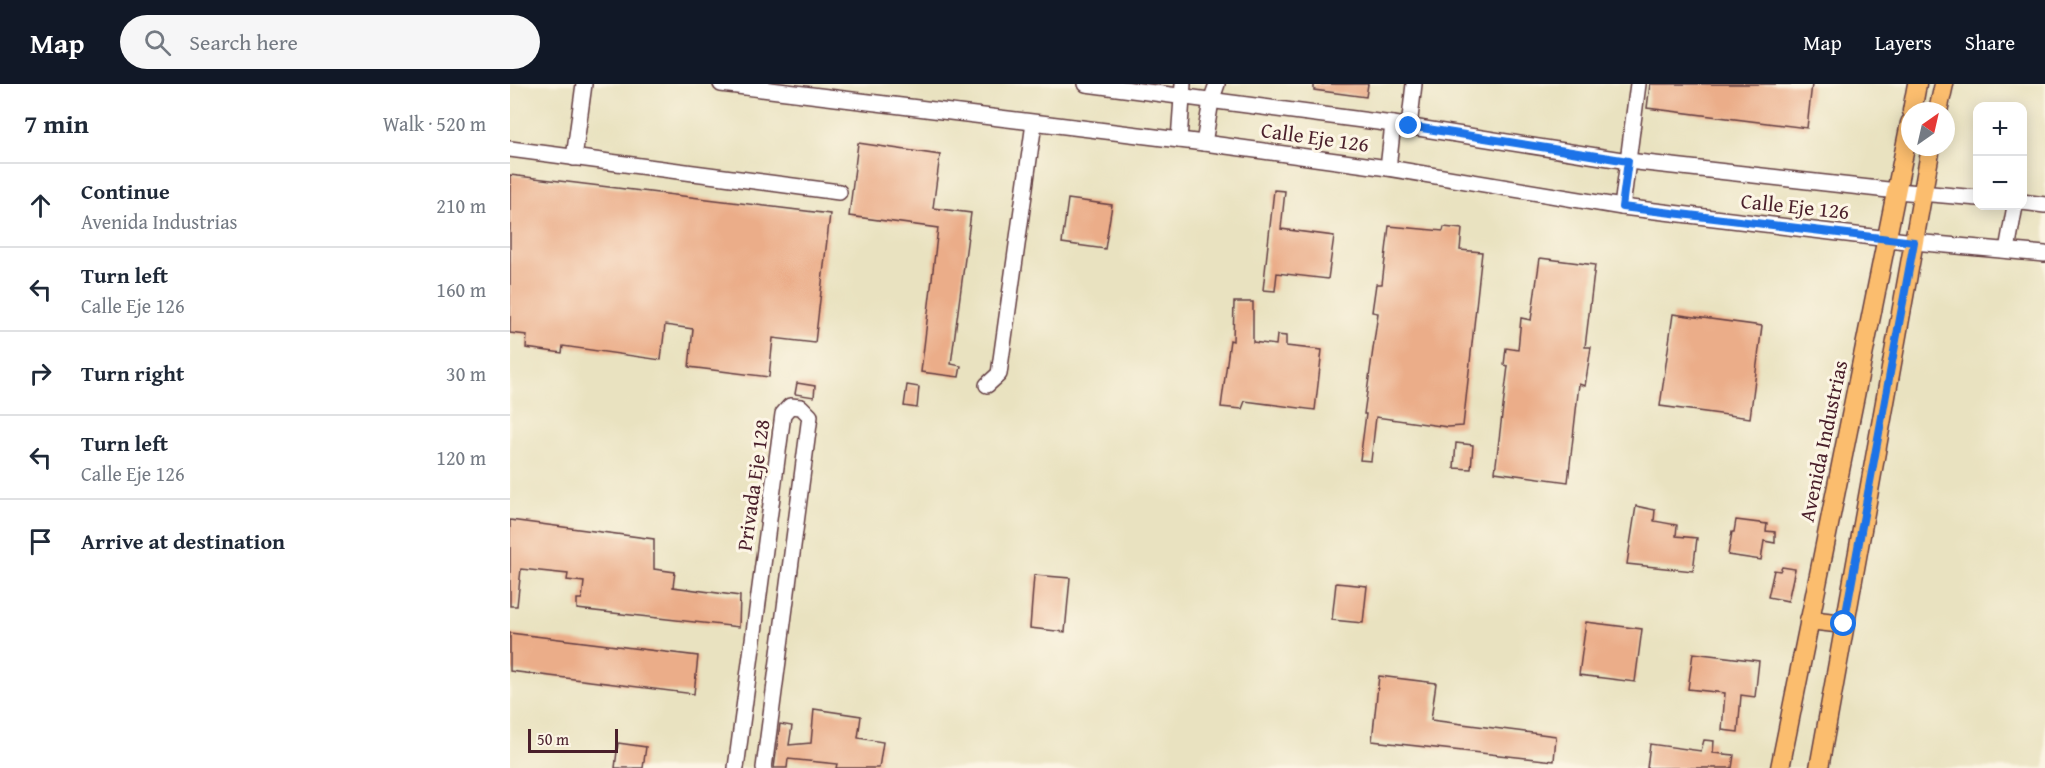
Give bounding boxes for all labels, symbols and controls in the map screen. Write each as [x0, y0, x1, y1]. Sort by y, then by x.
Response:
search box [120, 15, 540, 69]
text: Map [30, 22, 84, 63]
icon: search [141, 26, 174, 59]
text: Search here [189, 26, 298, 58]
text: Map [1803, 27, 1842, 58]
text: Layers [1875, 27, 1932, 58]
text: Share [1965, 27, 2015, 58]
north arrow [1901, 102, 1955, 156]
map controls [1973, 102, 2027, 210]
button: + [1973, 102, 2027, 156]
text: 7 min [24, 104, 89, 143]
text: Walk · 520 m [383, 109, 486, 138]
route end [1395, 112, 1421, 138]
street label: Calle Eje 126 [1259, 114, 1371, 160]
button: − [1973, 156, 2027, 210]
text: Continue [81, 175, 170, 207]
street label: Calle Eje 126 [1739, 185, 1851, 227]
icon: ahead [24, 189, 57, 222]
text: 210 m [436, 191, 486, 220]
text: Avenida Industrias [81, 207, 238, 236]
text: Turn left [81, 259, 168, 291]
icon: left [24, 273, 57, 306]
text: 160 m [436, 275, 486, 304]
text: Calle Eje 126 [81, 291, 185, 320]
icon: right [24, 357, 57, 390]
text: Turn right [81, 357, 184, 389]
street label: Avenida Industrias [1791, 357, 1855, 525]
text: 30 m [446, 359, 486, 388]
street label: Privada Eje 128 [728, 417, 778, 553]
text: Turn left [81, 427, 168, 459]
icon: left [24, 441, 57, 474]
text: 120 m [436, 443, 486, 472]
text: Calle Eje 126 [81, 459, 185, 488]
icon: arrive [24, 525, 57, 558]
text: Arrive at destination [81, 525, 285, 557]
route start [1830, 610, 1856, 636]
scale bar [528, 726, 618, 754]
text: 50 m [537, 727, 569, 751]

